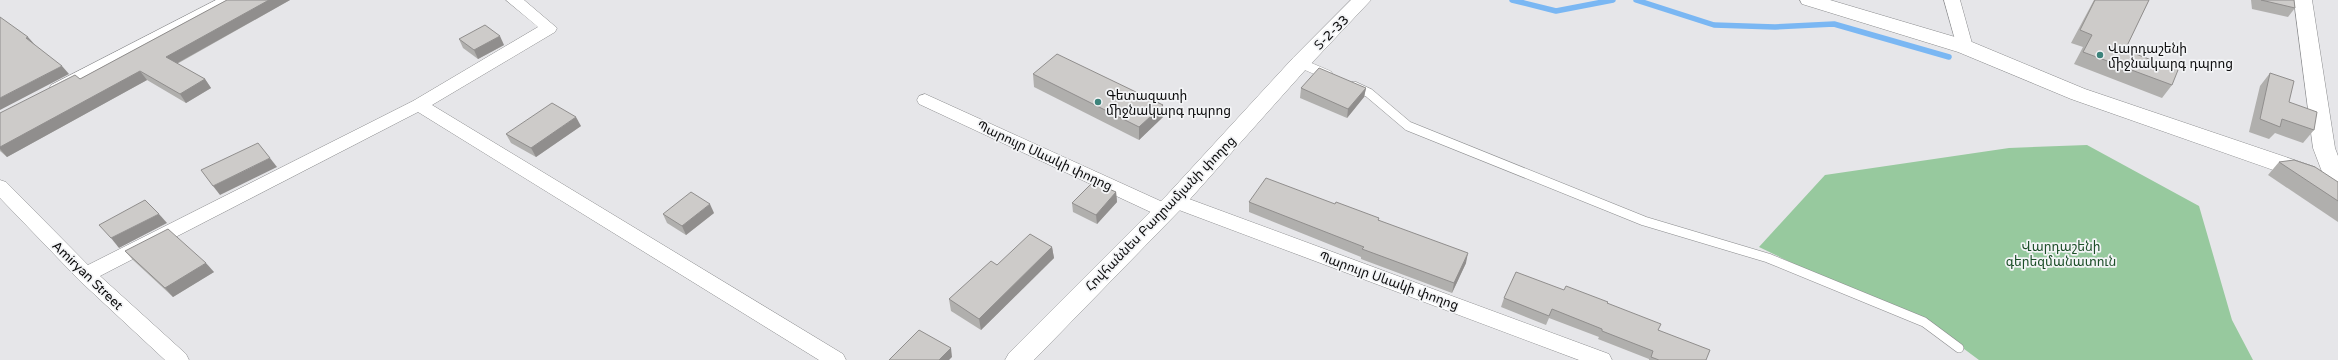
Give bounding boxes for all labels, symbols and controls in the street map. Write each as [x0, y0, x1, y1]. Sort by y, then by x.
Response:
street label: Տ-2-33 [1311, 12, 1352, 53]
place label: Վարդաշենի միջնակարգ դպրոց [2108, 41, 2233, 72]
marker: Վարդաշենի միջնակարգ դպրոց [2095, 50, 2105, 60]
place label: Գետազատի միջնակարգ դպրոց [1106, 88, 1231, 119]
marker: Գետազատի միջնակարգ դպրոց [1093, 97, 1103, 107]
street label: Պարույր Սևակի փողոց [974, 117, 1115, 194]
street label: Հովհաննես Բաղրամյանի փողոց [1082, 133, 1239, 295]
street label: Amiryan Street [49, 238, 126, 314]
park label: Վարդաշենի գերեզմանատուն [2006, 239, 2116, 270]
street label: Պարույր Սևակի փողոց [1317, 248, 1461, 314]

